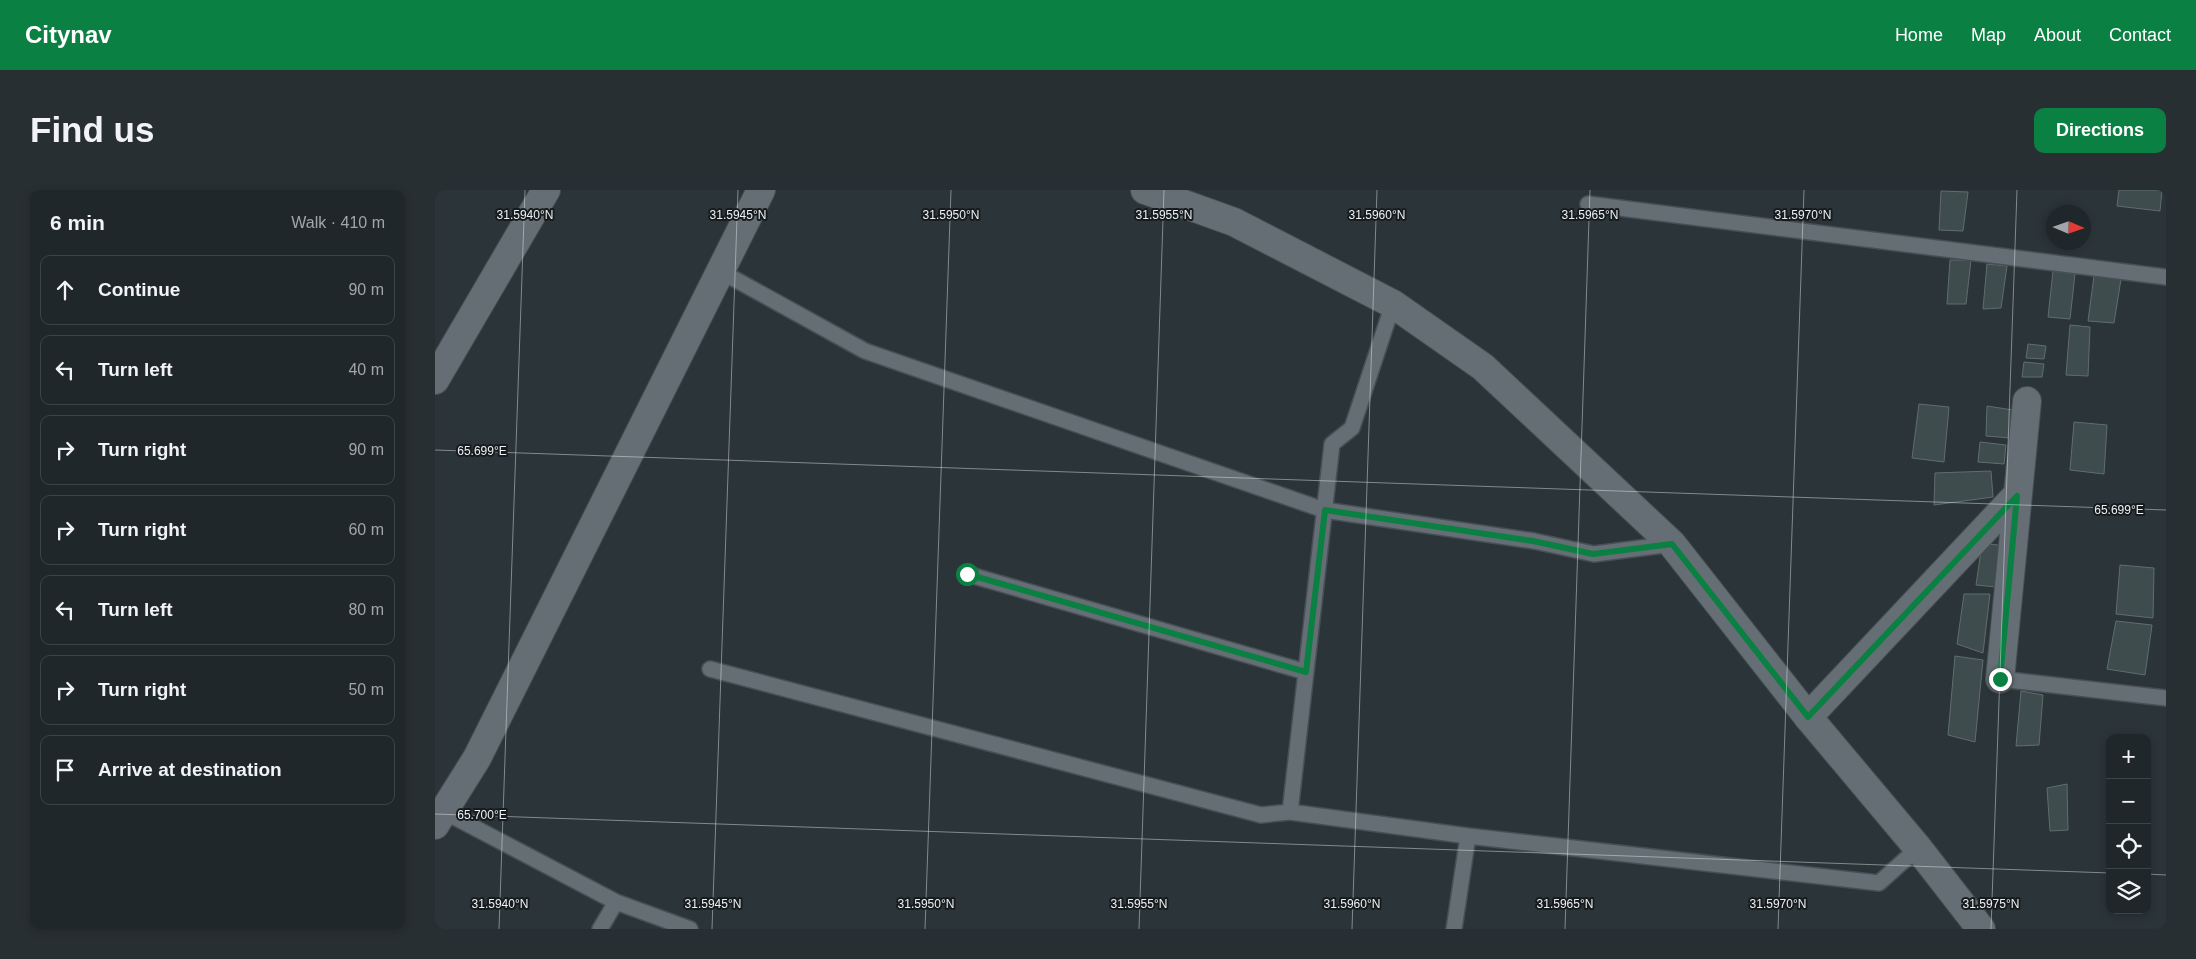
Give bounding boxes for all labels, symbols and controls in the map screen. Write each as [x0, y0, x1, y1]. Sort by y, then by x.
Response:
text: Citynav [25, 21, 112, 48]
text: Home [1895, 25, 1943, 45]
text: Map [1971, 25, 2006, 45]
text: About [2034, 25, 2081, 45]
text: Contact [2109, 25, 2171, 45]
button: Directions [2034, 108, 2166, 153]
text: Find us [30, 110, 154, 149]
north arrow [2046, 205, 2091, 250]
text: 31.5940°N [497, 208, 553, 222]
text: 31.5945°N [710, 208, 766, 222]
text: 31.5950°N [923, 208, 979, 222]
text: 31.5955°N [1136, 208, 1192, 222]
text: 31.5960°N [1349, 208, 1405, 222]
text: 31.5965°N [1562, 208, 1618, 222]
text: 31.5970°N [1775, 208, 1831, 222]
text: 6 min [50, 211, 105, 234]
text: Walk · 410 m [291, 214, 385, 231]
icon: ahead [51, 276, 79, 304]
text: Continue [98, 279, 180, 300]
text: 90 m [348, 281, 384, 298]
icon: left [51, 356, 79, 384]
text: Turn left [98, 359, 173, 380]
text: 40 m [348, 361, 384, 378]
icon: right [51, 436, 79, 464]
text: Turn right [98, 439, 186, 460]
text: 90 m [348, 441, 384, 458]
text: 65.699°E [457, 444, 507, 458]
text: 65.699°E [2094, 503, 2144, 517]
icon: right [51, 516, 79, 544]
text: Turn right [98, 519, 186, 540]
text: 60 m [348, 521, 384, 538]
route start [956, 563, 979, 586]
icon: left [51, 596, 79, 624]
text: Turn left [98, 599, 173, 620]
text: 80 m [348, 601, 384, 618]
route end [1989, 668, 2012, 691]
icon: right [51, 676, 79, 704]
text: Turn right [98, 679, 186, 700]
text: 50 m [348, 681, 384, 698]
map controls [2106, 734, 2151, 914]
button: + [2106, 734, 2151, 779]
icon: arrive [51, 756, 79, 784]
text: Arrive at destination [98, 759, 282, 780]
button: − [2106, 779, 2151, 824]
text: 65.700°E [457, 808, 507, 822]
button: locate [2106, 824, 2151, 869]
button: layers [2106, 869, 2151, 914]
text: 31.5940°N [472, 897, 528, 911]
text: 31.5945°N [685, 897, 741, 911]
text: 31.5950°N [898, 897, 954, 911]
text: 31.5955°N [1111, 897, 1167, 911]
text: 31.5960°N [1324, 897, 1380, 911]
text: 31.5965°N [1537, 897, 1593, 911]
text: 31.5970°N [1750, 897, 1806, 911]
text: 31.5975°N [1963, 897, 2019, 911]

